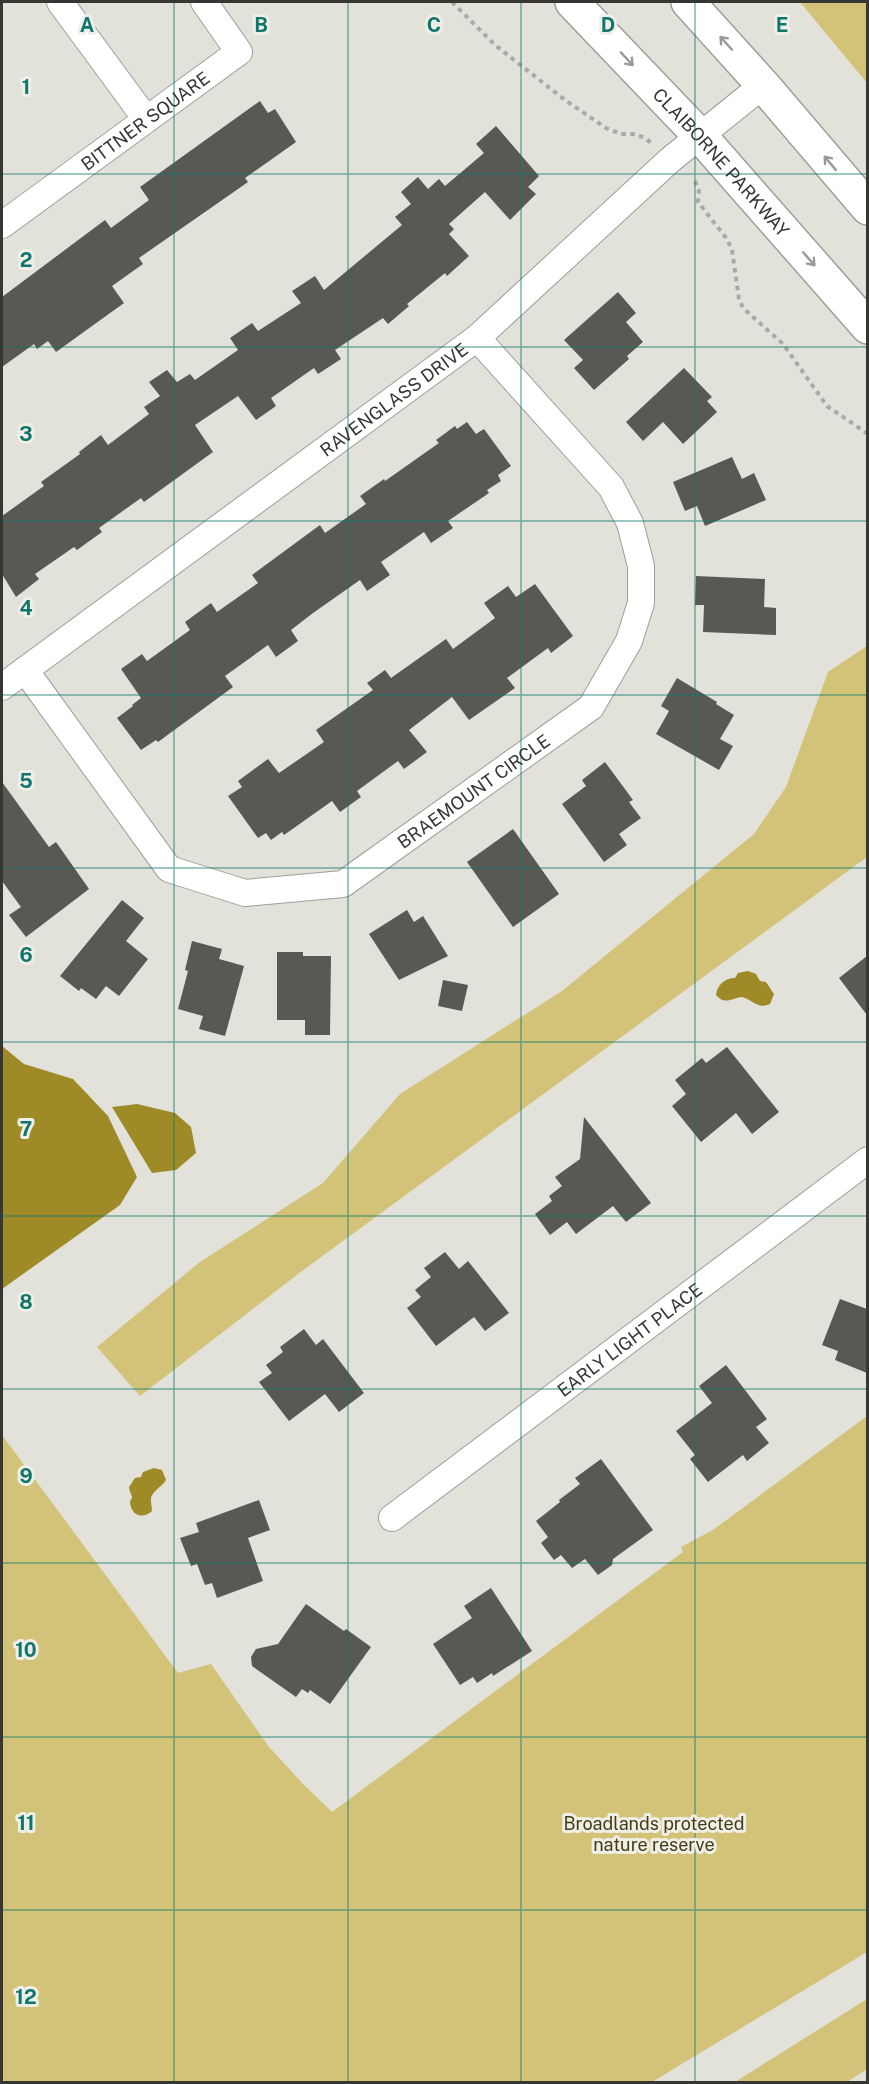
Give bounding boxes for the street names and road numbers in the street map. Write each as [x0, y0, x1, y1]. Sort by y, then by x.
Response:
street label: BITTNER SQUARE [77, 67, 213, 174]
street label: CLAIBORNE PARKWAY [649, 83, 794, 241]
street label: RAVENGLASS DRIVE [316, 338, 472, 460]
street label: BRAEMOUNT CIRCLE [393, 729, 554, 852]
street label: EARLY LIGHT PLACE [553, 1278, 706, 1401]

